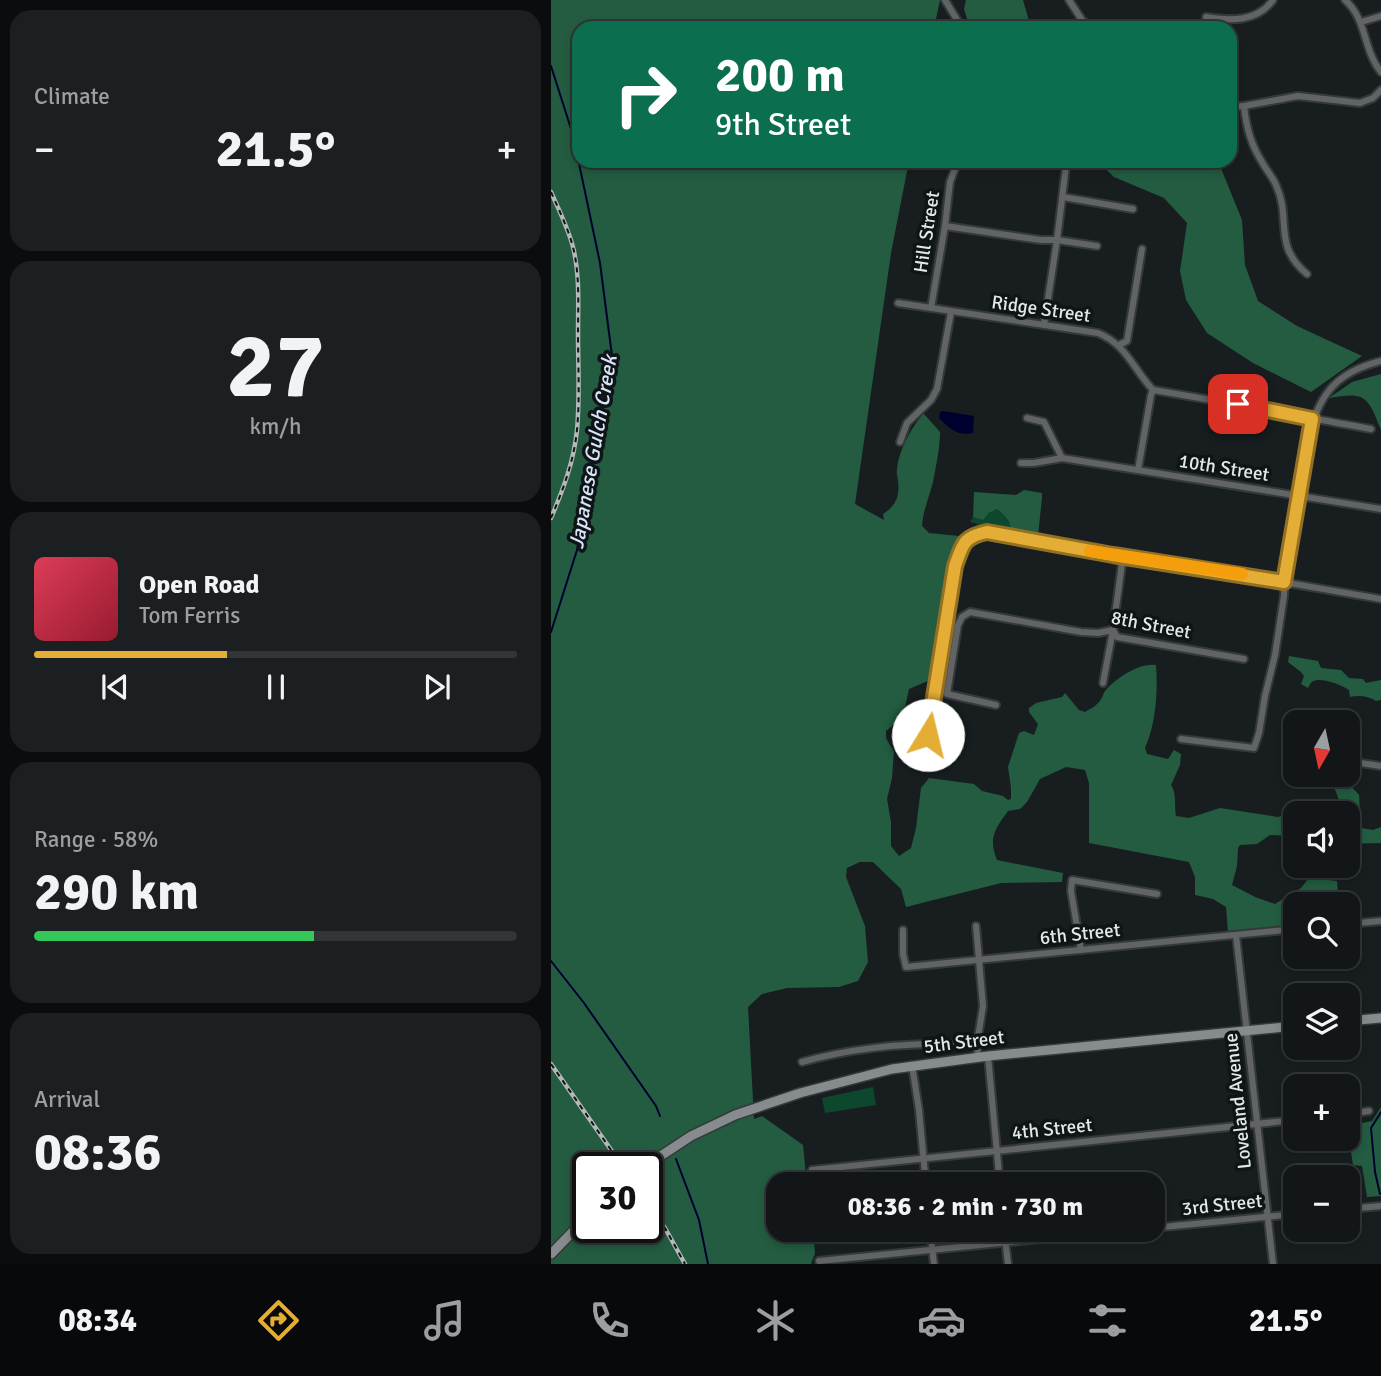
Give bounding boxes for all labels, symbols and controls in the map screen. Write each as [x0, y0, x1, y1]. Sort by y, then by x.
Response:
text: 200 m [715, 45, 845, 105]
icon: right [600, 49, 691, 140]
text: Climate [34, 82, 110, 111]
text: 9th Street [715, 105, 851, 144]
text: 21.5° [216, 117, 335, 181]
text: − [34, 126, 55, 173]
text: + [496, 126, 517, 173]
street label: Hill Street [909, 189, 945, 275]
street label: Ridge Street [990, 290, 1092, 328]
text: 27 [226, 310, 325, 423]
water label: Japanese Gulch Creek [563, 351, 623, 551]
pin [1208, 374, 1268, 434]
icon: arrive [1219, 385, 1257, 423]
text: km/h [249, 412, 302, 441]
street label: 10th Street [1177, 449, 1271, 487]
text: Open Road [139, 569, 260, 601]
text: Tom Ferris [139, 601, 240, 630]
street label: 8th Street [1109, 605, 1193, 645]
icon: previous [96, 668, 134, 706]
icon: pause [257, 668, 295, 706]
icon: next [418, 668, 456, 706]
position arrow [891, 698, 965, 772]
north arrow [1283, 710, 1359, 788]
map controls [1283, 710, 1360, 1242]
button: sound [1283, 801, 1360, 878]
text: Range · 58% [34, 825, 158, 854]
text: 290 km [34, 860, 199, 924]
button: search [1283, 892, 1360, 969]
street label: 6th Street [1038, 918, 1122, 950]
button: layers [1283, 983, 1360, 1060]
street label: 5th Street [922, 1025, 1006, 1059]
street label: Loveland Avenue [1219, 1032, 1257, 1170]
button: + [1283, 1074, 1360, 1151]
text: Arrival [34, 1085, 100, 1114]
street label: 4th Street [1010, 1113, 1094, 1145]
text: 08:36 [34, 1120, 162, 1184]
speed limit sign: 30 [572, 1152, 663, 1243]
button: − [1283, 1165, 1360, 1242]
street label: 3rd Street [1181, 1189, 1264, 1221]
text: 08:36 · 2 min · 730 m [848, 1191, 1083, 1223]
icon: directions [254, 1296, 303, 1345]
icon: music [420, 1296, 469, 1345]
icon: phone [585, 1296, 634, 1345]
icon: climate [751, 1296, 800, 1345]
icon: car [917, 1296, 966, 1345]
icon: filters [1083, 1296, 1132, 1345]
text: 08:34 [58, 1301, 137, 1340]
text: 21.5° [1249, 1301, 1323, 1340]

